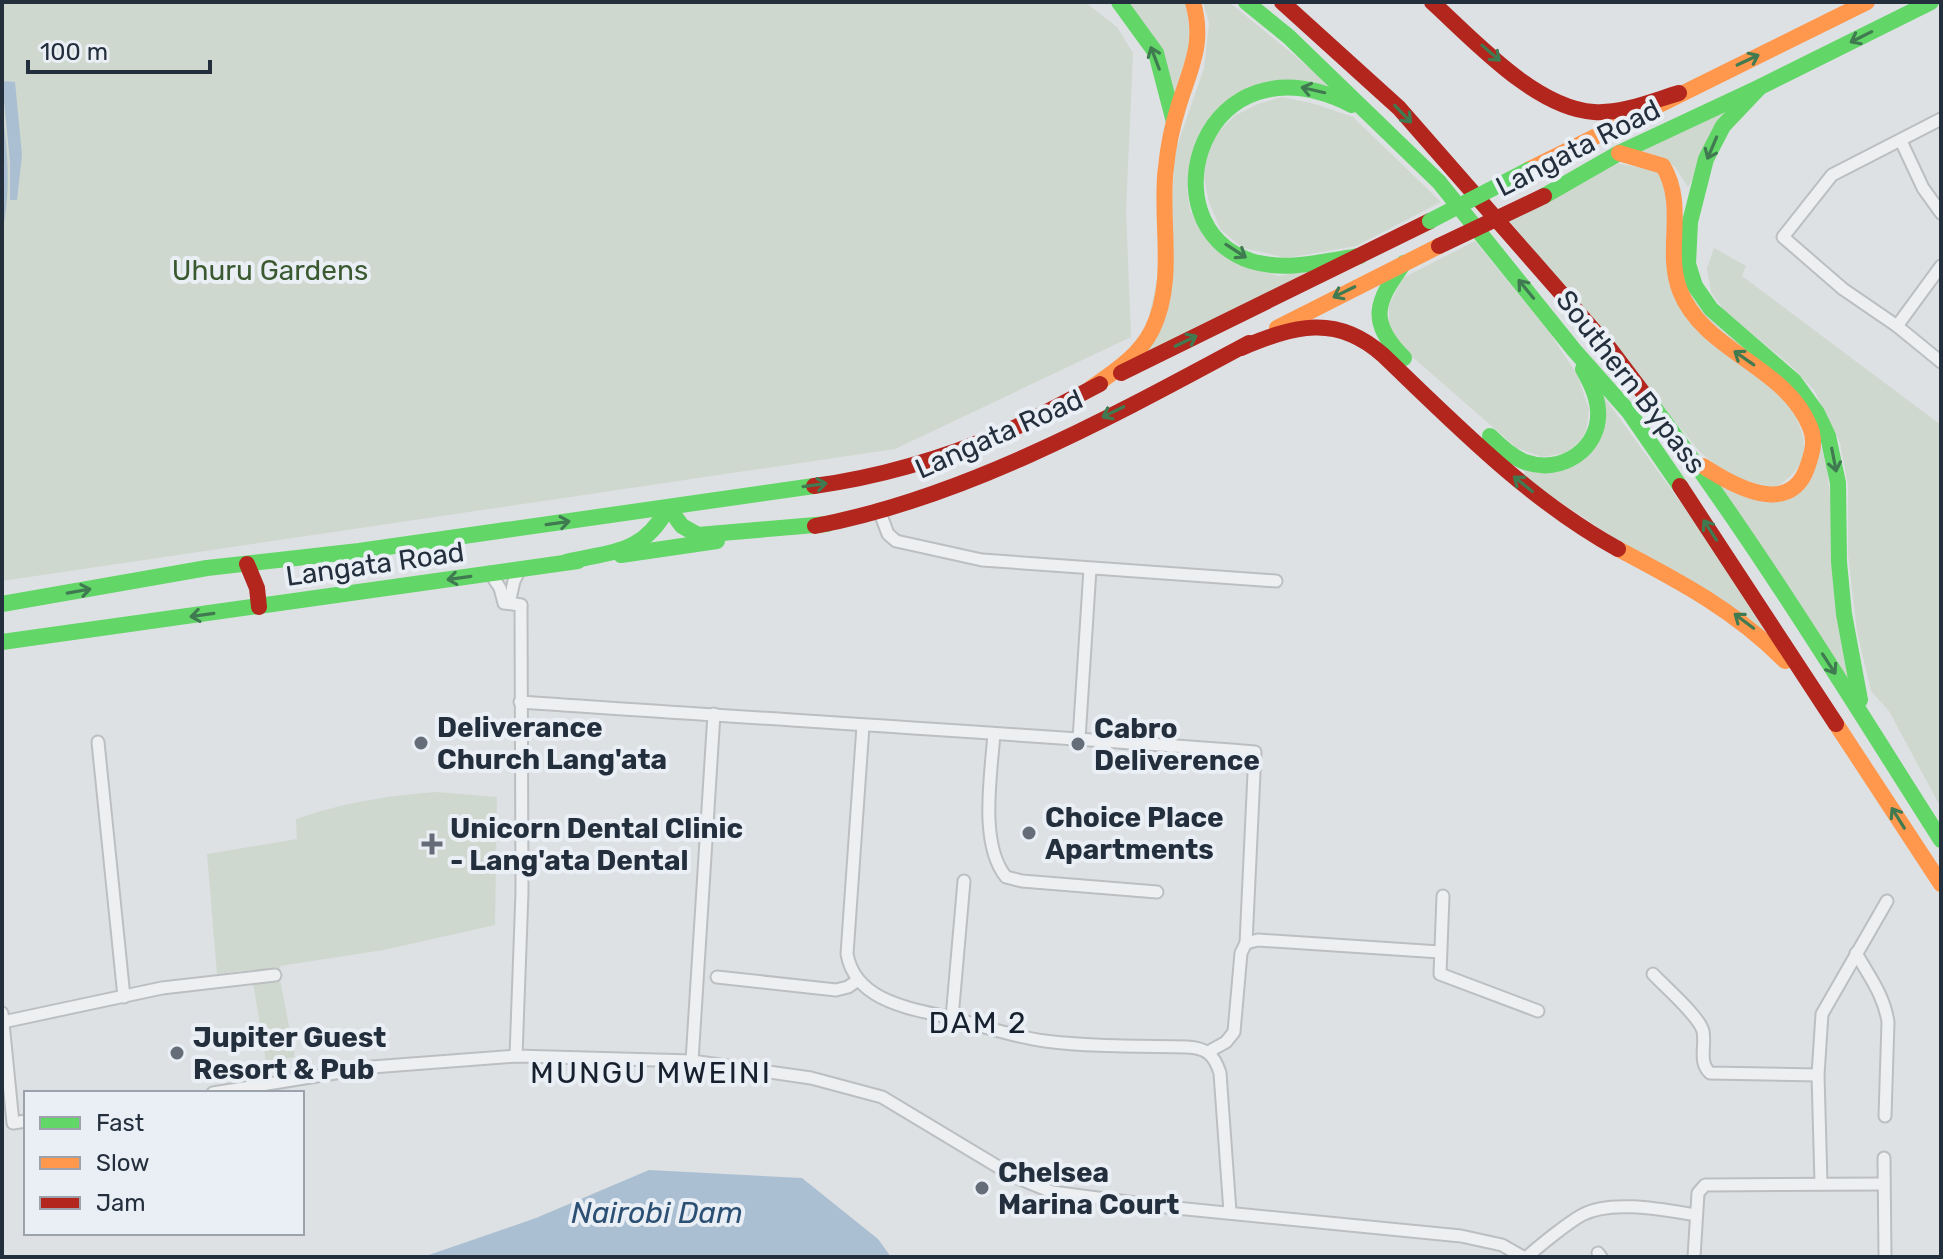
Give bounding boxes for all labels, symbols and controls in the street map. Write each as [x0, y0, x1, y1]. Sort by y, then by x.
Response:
scale bar [28, 24, 210, 74]
one-way arrow [1849, 30, 1873, 45]
text: 100 m [40, 38, 108, 66]
one-way arrow [1480, 44, 1500, 62]
one-way arrow [1147, 46, 1161, 71]
one-way arrow [1736, 52, 1760, 67]
one-way arrow [1301, 82, 1327, 97]
street label: Langata Road [1490, 92, 1666, 204]
one-way arrow [1394, 104, 1413, 124]
one-way arrow [1703, 135, 1718, 160]
one-way arrow [1224, 243, 1246, 260]
park label: Uhuru Gardens [172, 254, 368, 287]
one-way arrow [1517, 279, 1534, 300]
street label: Southern Bypass [1549, 284, 1713, 480]
one-way arrow [1333, 286, 1356, 301]
one-way arrow [1173, 333, 1197, 348]
one-way arrow [1734, 350, 1756, 366]
street label: Langata Road [910, 382, 1088, 486]
one-way arrow [1102, 405, 1126, 421]
one-way arrow [1827, 447, 1842, 473]
one-way arrow [1513, 475, 1534, 492]
one-way arrow [802, 477, 827, 492]
one-way arrow [545, 515, 570, 530]
one-way arrow [1702, 520, 1718, 542]
street label: Langata Road [284, 535, 466, 593]
one-way arrow [447, 571, 472, 586]
one-way arrow [66, 582, 91, 597]
one-way arrow [190, 608, 215, 623]
one-way arrow [1733, 612, 1755, 629]
one-way arrow [1821, 652, 1838, 674]
place label: Deliverance Church Lang'ata [437, 711, 667, 776]
place label: Cabro Deliverence [1094, 712, 1260, 777]
marker: Deliverance Church Lang'ata [412, 734, 430, 752]
marker: Cabro Deliverence [1069, 735, 1087, 753]
place label: Choice Place Apartments [1045, 801, 1224, 866]
one-way arrow [1890, 808, 1907, 830]
place label: Unicorn Dental Clinic - Lang'ata Dental [450, 812, 743, 877]
marker: Choice Place Apartments [1020, 824, 1038, 842]
marker: Unicorn Dental Clinic - Lang'ata Dental [421, 833, 443, 855]
district label: DAM 2 [928, 1005, 1028, 1041]
place label: Jupiter Guest Resort & Pub [193, 1021, 386, 1086]
marker: Jupiter Guest Resort & Pub [168, 1044, 186, 1062]
district label: MUNGU MWEINI [530, 1055, 772, 1091]
legend [24, 1091, 304, 1235]
text: Fast [96, 1109, 144, 1137]
text: Slow [96, 1149, 149, 1177]
place label: Chelsea Marina Court [998, 1156, 1179, 1221]
marker: Chelsea Marina Court [973, 1179, 991, 1197]
text: Jam [96, 1189, 146, 1217]
water label: Nairobi Dam [571, 1195, 743, 1231]

